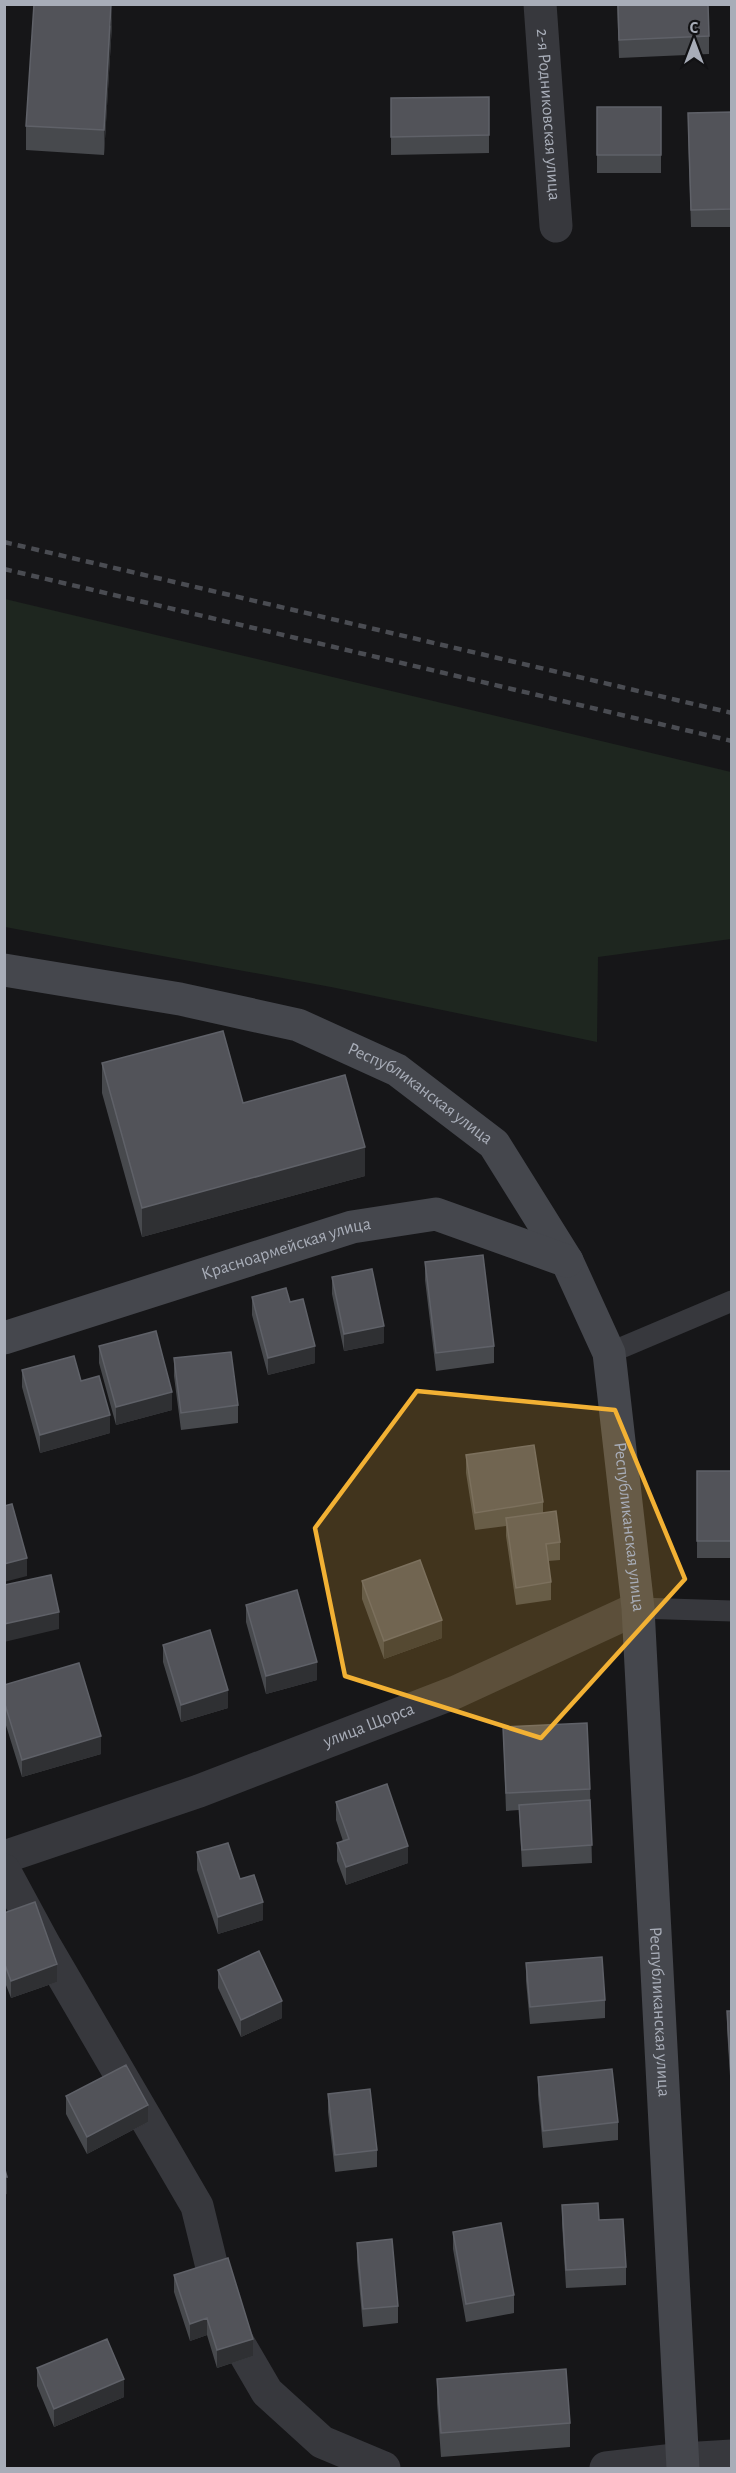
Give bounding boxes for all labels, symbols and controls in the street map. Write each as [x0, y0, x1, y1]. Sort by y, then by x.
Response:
north arrow [664, 12, 724, 72]
text: С [690, 20, 699, 36]
street label: 2-я Родниковская улица [533, 28, 563, 201]
street label: Республиканская улица [345, 1040, 496, 1148]
street label: Красноармейская улица [199, 1215, 372, 1283]
street label: Республиканская улица [610, 1441, 647, 1613]
street label: улица Щорса [320, 1700, 417, 1752]
street label: Республиканская улица [646, 1926, 673, 2097]

